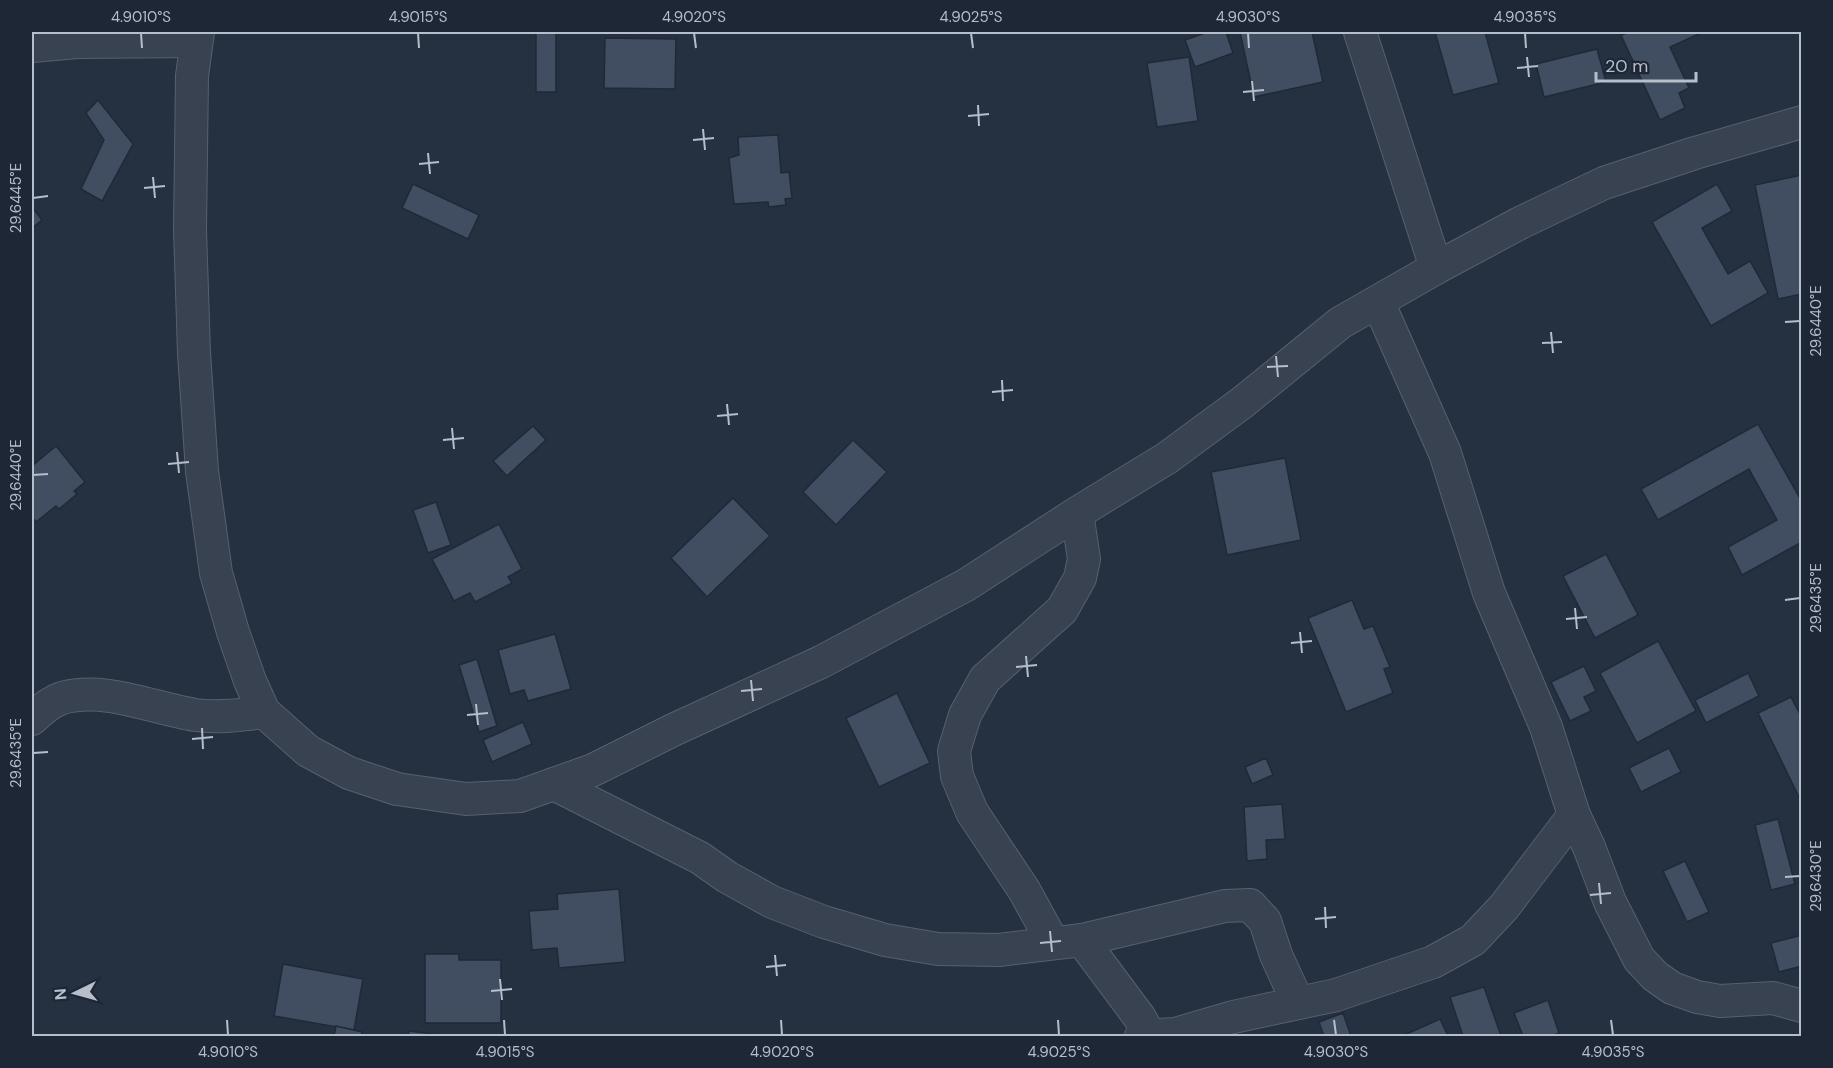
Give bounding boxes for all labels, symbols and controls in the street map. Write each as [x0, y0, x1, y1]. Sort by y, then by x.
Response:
text: 4.9010°S [111, 7, 171, 27]
text: 4.9015°S [389, 7, 448, 27]
text: 4.9020°S [662, 7, 726, 27]
text: 4.9025°S [940, 7, 1003, 27]
text: 4.9030°S [1216, 7, 1280, 27]
text: 4.9035°S [1493, 7, 1557, 27]
scale bar [1596, 45, 1696, 83]
text: 20 m [1605, 54, 1648, 78]
text: 29.6445°E [6, 163, 26, 233]
text: 29.6440°E [1806, 285, 1826, 357]
text: 29.6440°E [6, 439, 26, 511]
text: 29.6435°E [1806, 563, 1826, 633]
text: 29.6435°E [6, 718, 26, 788]
text: 29.6430°E [1806, 840, 1826, 912]
north arrow [45, 963, 105, 1023]
text: N [50, 988, 72, 1001]
text: 4.9010°S [198, 1042, 258, 1062]
text: 4.9015°S [476, 1042, 535, 1062]
text: 4.9020°S [750, 1042, 814, 1062]
text: 4.9025°S [1028, 1042, 1091, 1062]
text: 4.9030°S [1304, 1042, 1368, 1062]
text: 4.9035°S [1581, 1042, 1645, 1062]

